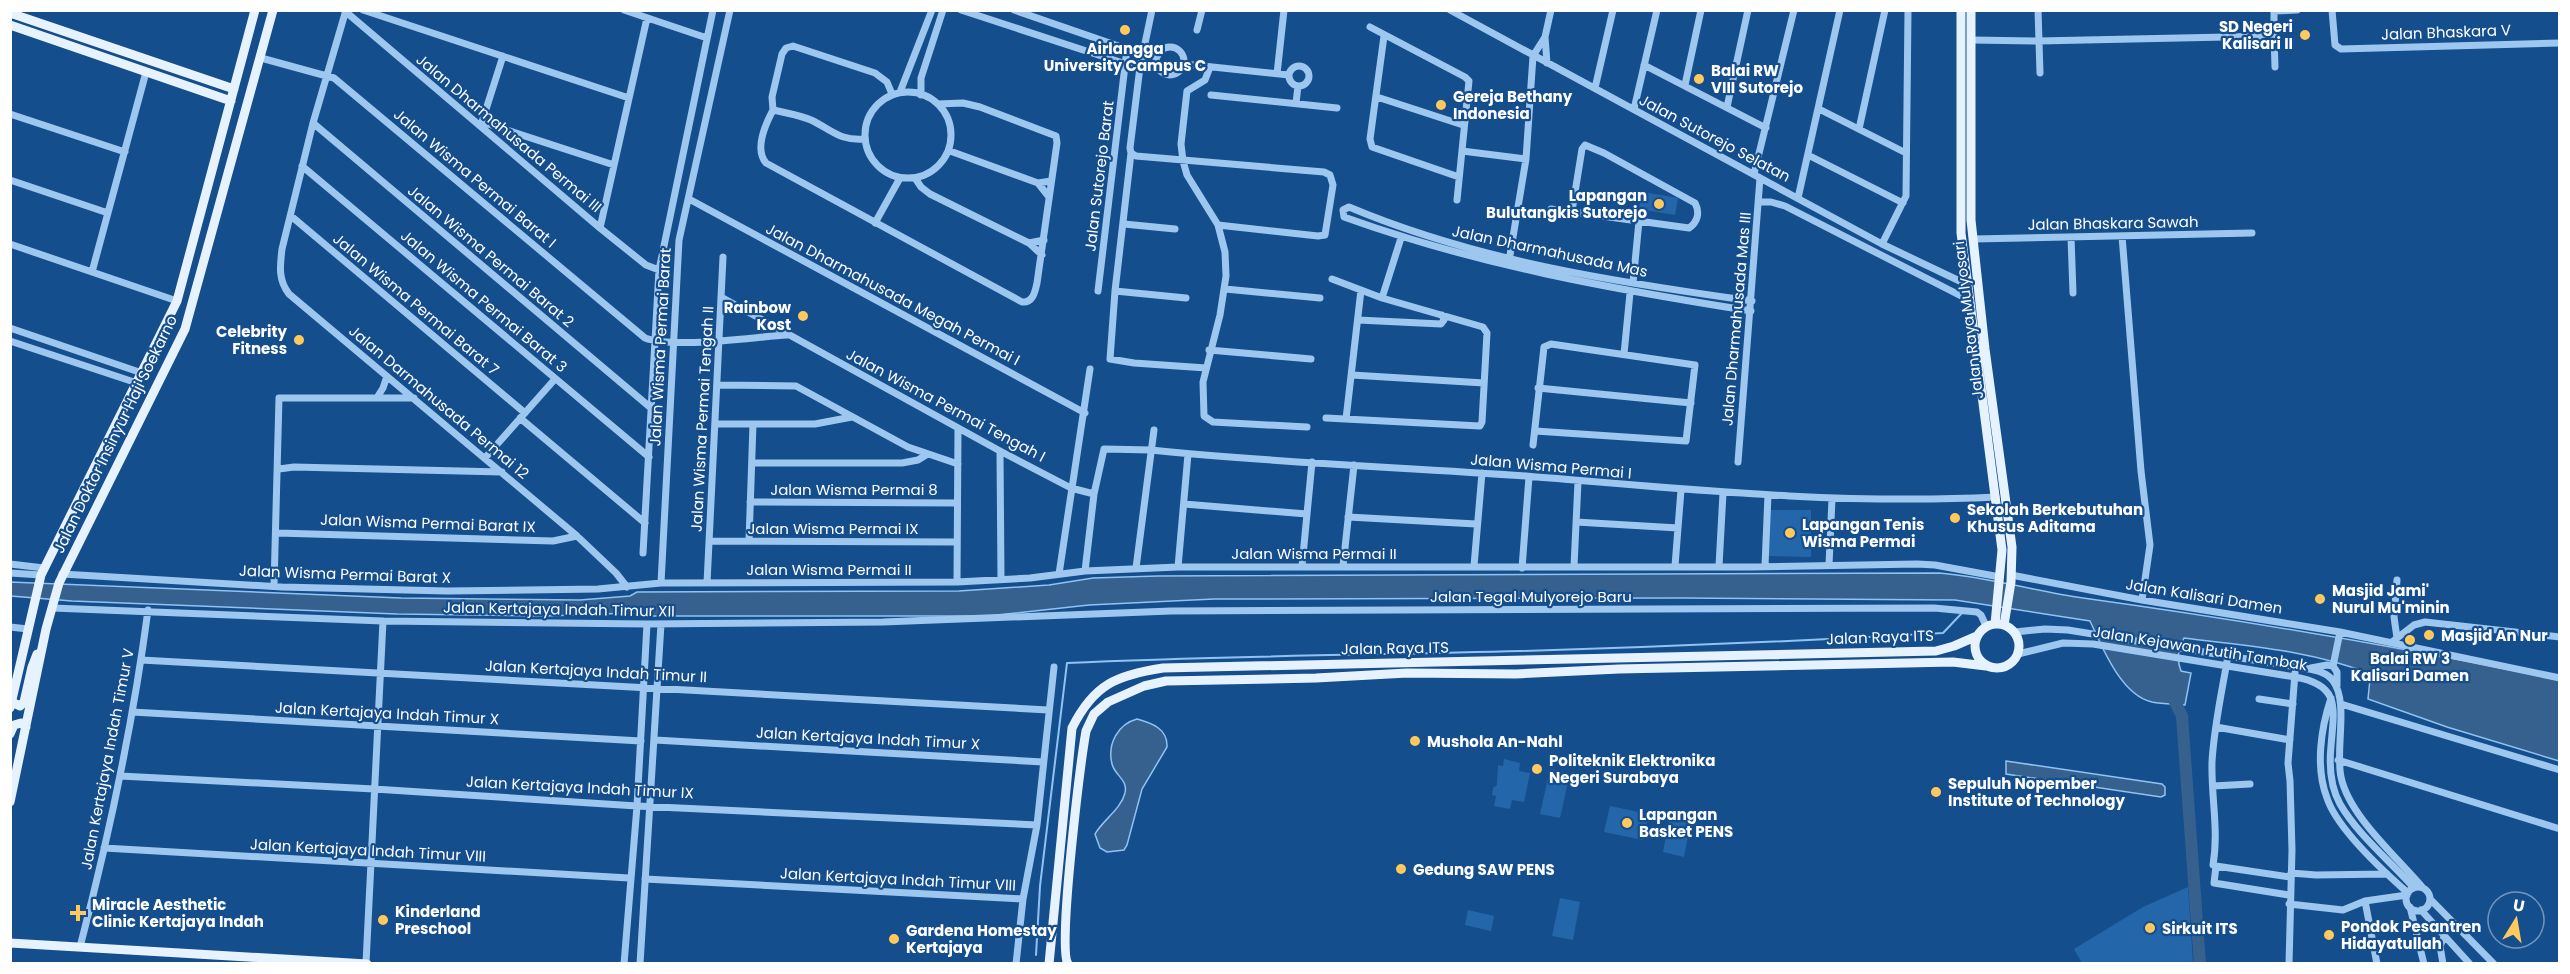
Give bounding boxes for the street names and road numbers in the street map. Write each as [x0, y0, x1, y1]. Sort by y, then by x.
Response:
street label: Jalan Bhaskara V [2381, 19, 2511, 45]
street label: Jalan Dharmahusada Permai III [412, 49, 606, 217]
street label: Jalan Sutorejo Selatan [1636, 89, 1794, 187]
street label: Jalan Sutorejo Barat [1079, 99, 1119, 253]
street label: Jalan Wisma Permai Barat I [389, 104, 561, 252]
street label: Jalan Wisma Permai Barat 2 [403, 180, 579, 332]
street label: Jalan Dharmahusada Mas III [1716, 211, 1756, 427]
street label: Jalan Bhaskara Sawah [2027, 211, 2199, 235]
street label: Jalan Dharmahusada Megah Permai I [762, 218, 1024, 370]
street label: Jalan Dharmahusada Mas [1450, 220, 1650, 282]
street label: Jalan Wisma Permai Barat 3 [396, 225, 572, 377]
street label: Jalan Wisma Permai Barat 7 [328, 228, 504, 380]
street label: Jalan Raya Mulyosari [1948, 240, 1988, 400]
street label: Jalan Wisma Permai Barat [644, 247, 676, 447]
street label: Jalan Wisma Permai Tengah II [686, 305, 718, 533]
street label: Jalan Doktor Insinyur Haji Soekarno [48, 311, 182, 557]
street label: Jalan Darmahusada Permai 12 [344, 320, 534, 484]
street label: Jalan Wisma Permai Tengah I [843, 343, 1049, 467]
street label: Jalan Wisma Permai I [1469, 448, 1633, 484]
street label: Jalan Wisma Permai 8 [770, 479, 938, 500]
street label: Jalan Wisma Permai Barat IX [320, 509, 536, 537]
street label: Jalan Wisma Permai IX [747, 518, 919, 539]
street label: Jalan Wisma Permai II [1231, 543, 1397, 564]
street label: Jalan Wisma Permai II [746, 559, 912, 580]
street label: Jalan Wisma Permai Barat X [239, 560, 451, 588]
street label: Jalan Kalisari Damen [2124, 573, 2284, 619]
street label: Jalan Tegal Mulyorejo Baru [1430, 586, 1632, 607]
street label: Jalan Kertajaya Indah Timur XII [443, 596, 675, 622]
street label: Jalan Kejawan Putih Tambak [2091, 621, 2309, 675]
street label: Jalan Raya ITS [1826, 625, 1934, 649]
street label: Jalan Raya ITS [1341, 637, 1449, 659]
street label: Jalan Kertajaya Indah Timur V [75, 646, 139, 872]
street label: Jalan Kertajaya Indah Timur II [484, 655, 708, 687]
street label: Jalan Kertajaya Indah Timur X [274, 697, 500, 729]
street label: Jalan Kertajaya Indah Timur X [755, 722, 981, 754]
street label: Jalan Kertajaya Indah Timur IX [466, 771, 694, 803]
street label: Jalan Kertajaya Indah Timur VIII [249, 833, 487, 867]
street label: Jalan Kertajaya Indah Timur VIII [779, 862, 1017, 896]

